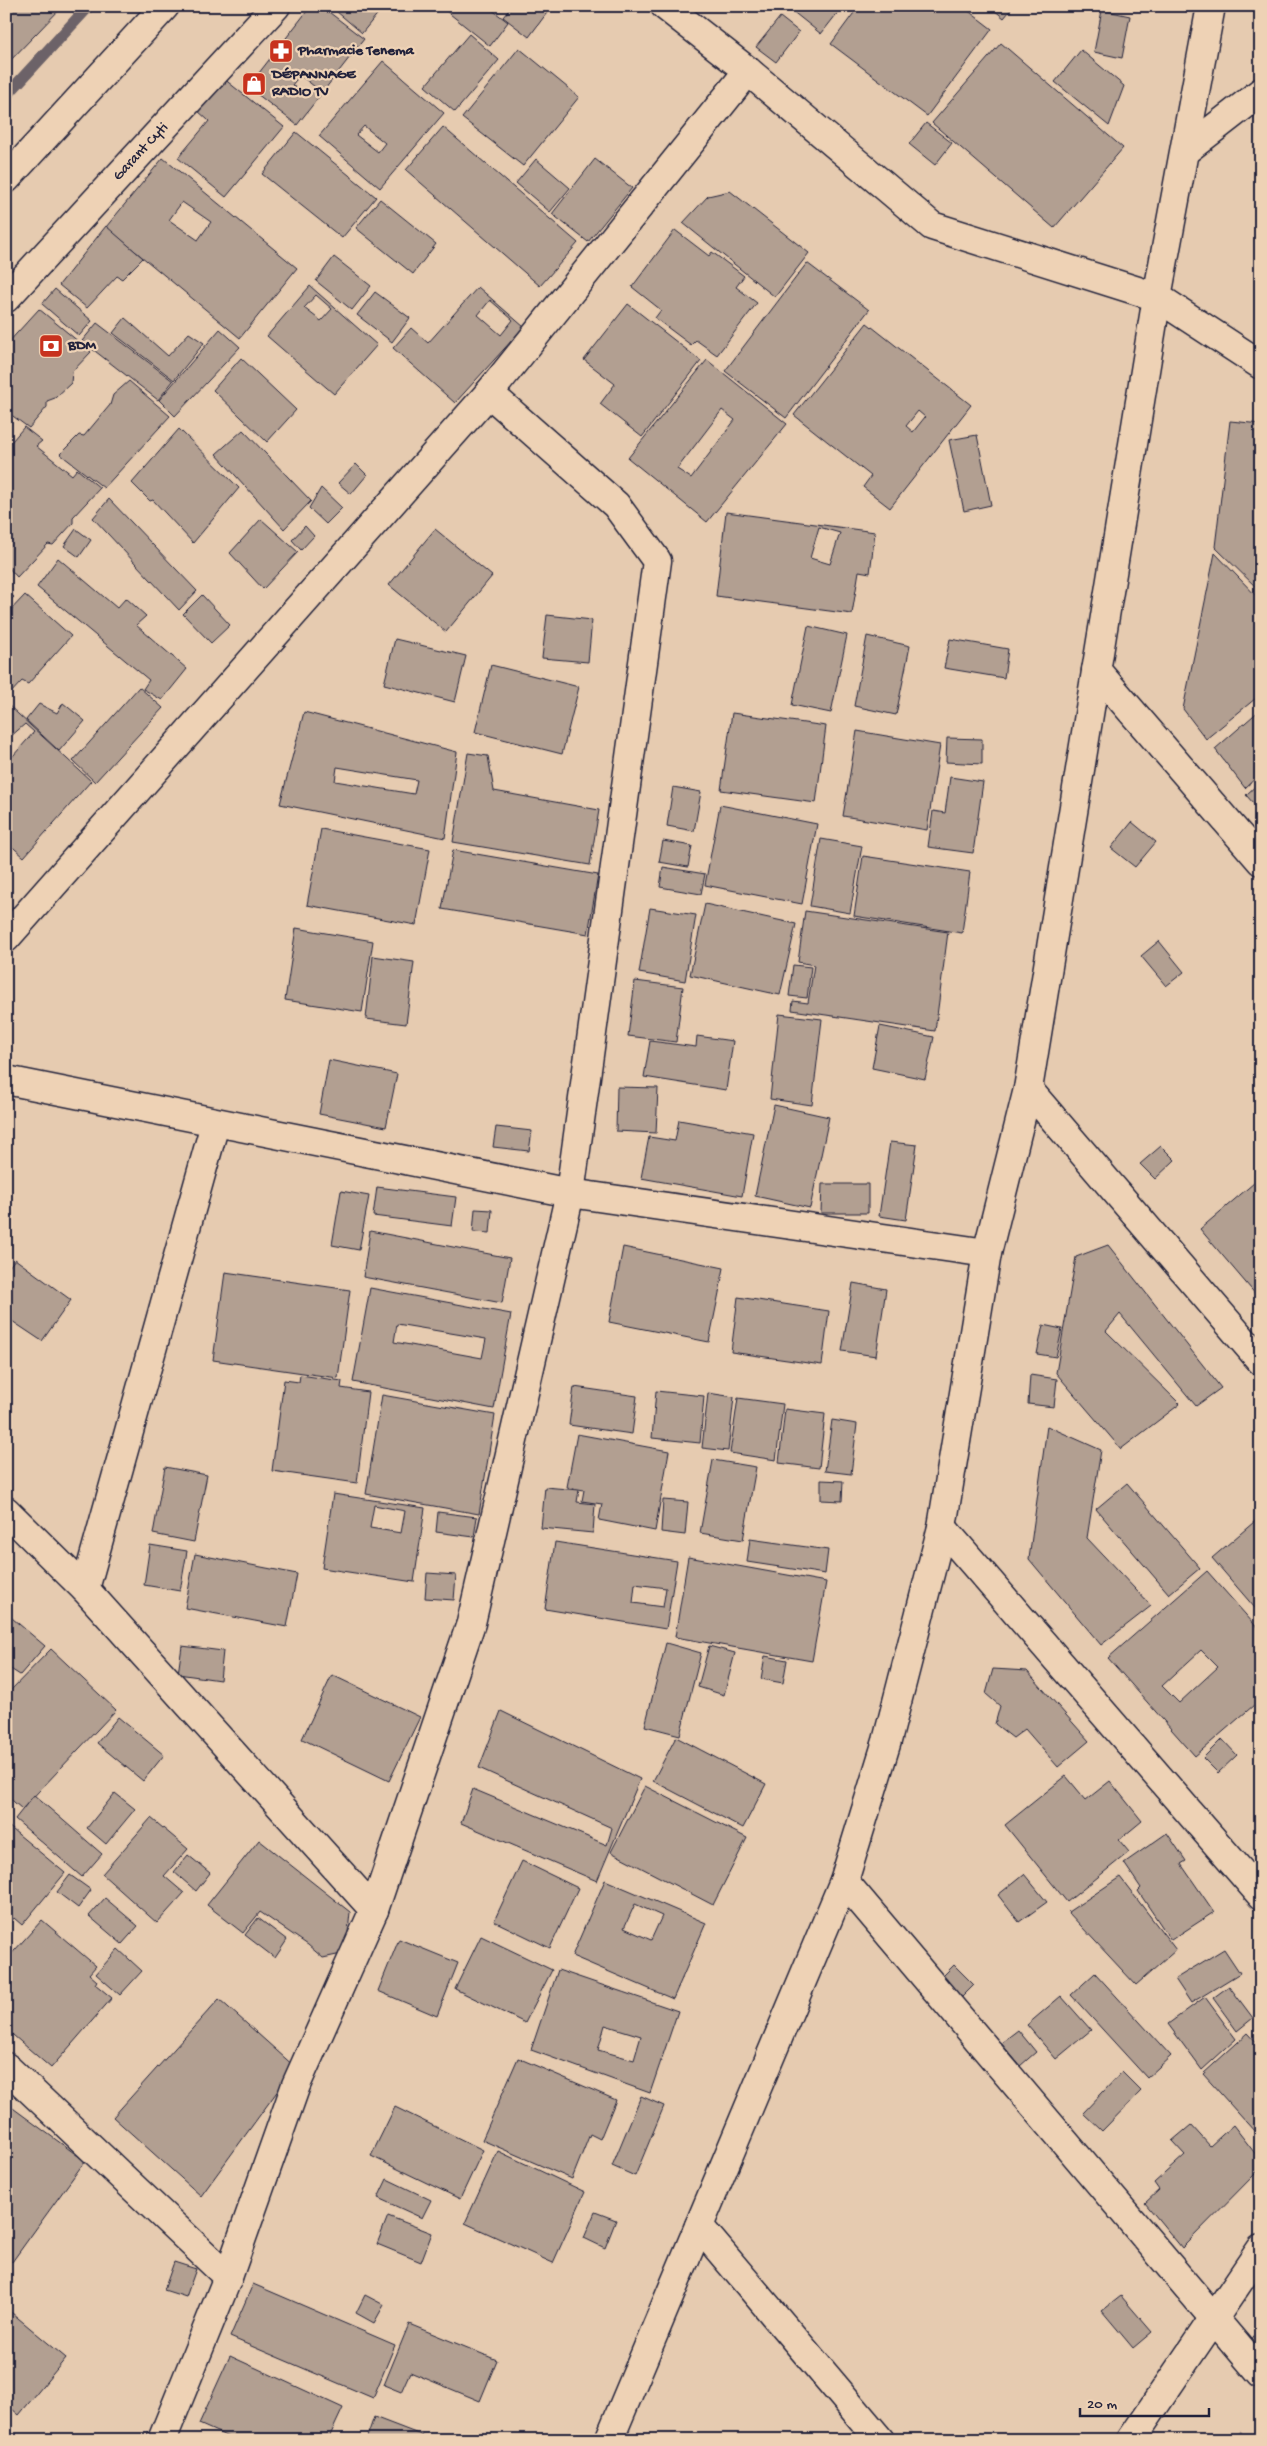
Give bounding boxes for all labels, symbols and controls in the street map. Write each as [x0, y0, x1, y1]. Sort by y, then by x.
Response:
pharmacy icon: Pharmacie Tenema [268, 38, 294, 64]
place label: Pharmacie Tenema [297, 42, 415, 60]
place label: DÉPANNAGE RADIO TV [270, 66, 357, 101]
shop icon: DÉPANNAGE RADIO TV [241, 71, 267, 97]
street label: Garant Cyti [109, 119, 173, 185]
bank icon: BDM [38, 333, 64, 359]
place label: BDM [67, 337, 96, 355]
scale bar [1080, 2386, 1208, 2418]
text: 20 m [1087, 2396, 1117, 2414]

